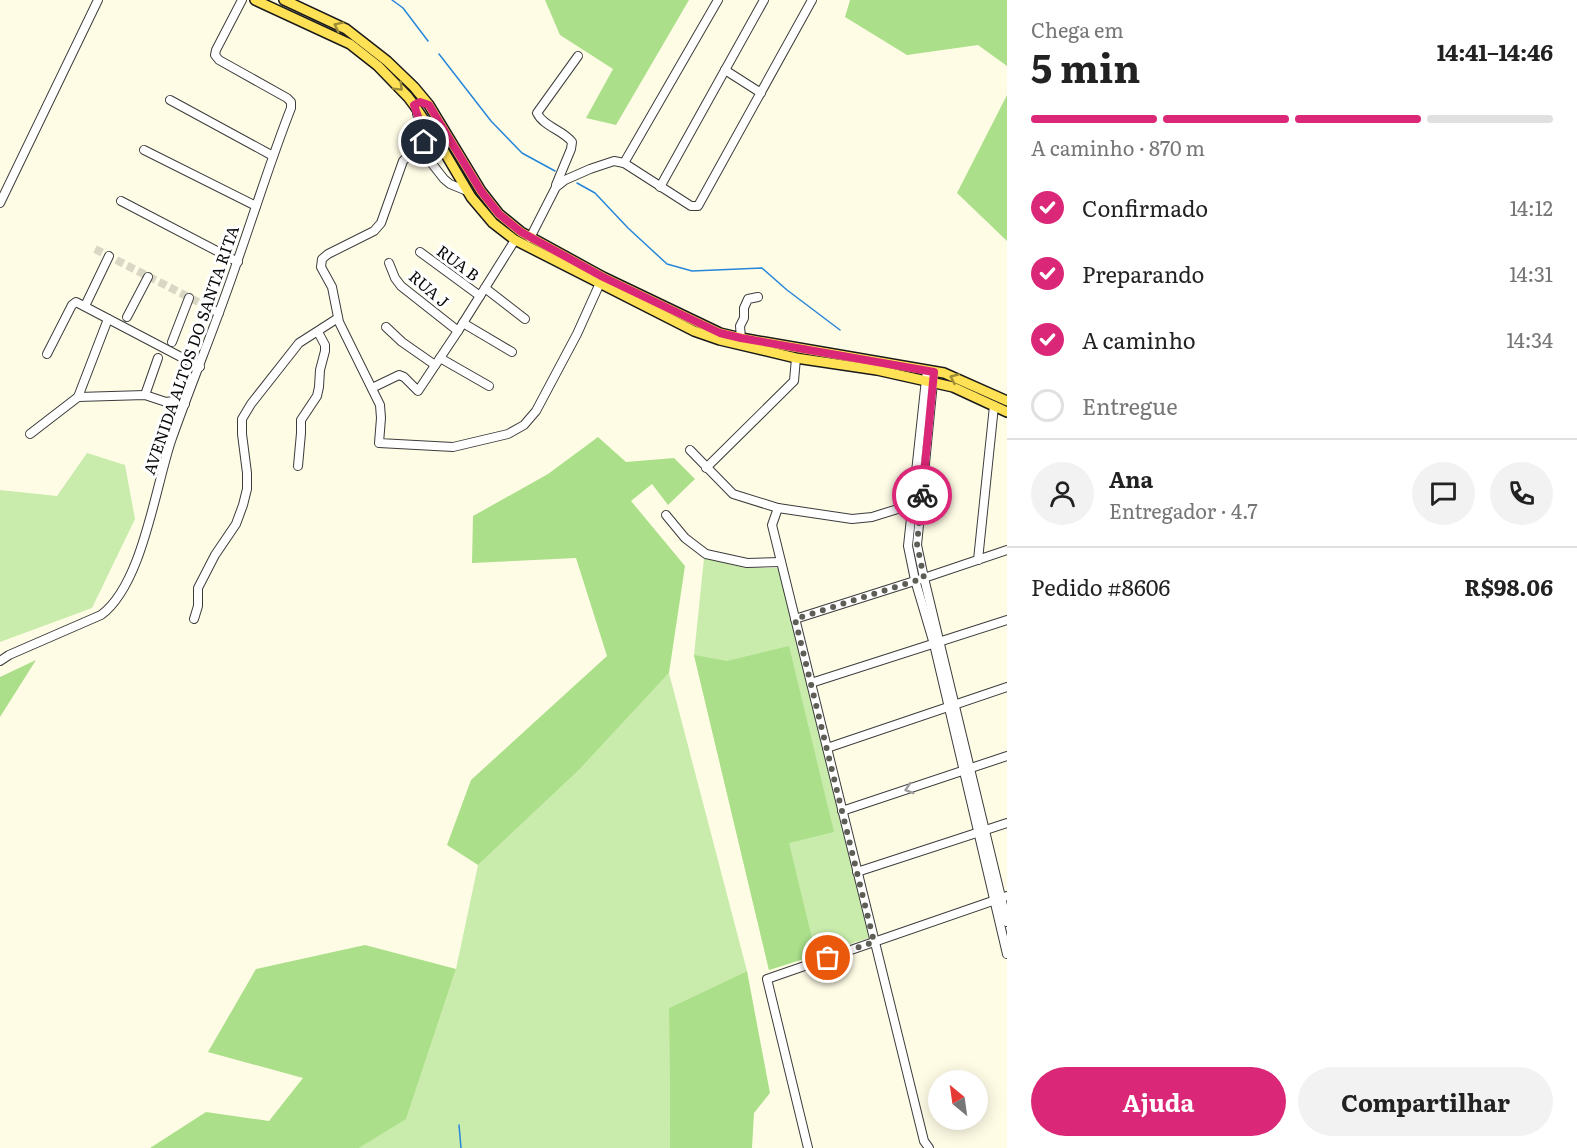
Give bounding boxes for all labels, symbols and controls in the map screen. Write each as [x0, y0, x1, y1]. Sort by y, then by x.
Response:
text: Chega em [1031, 14, 1124, 44]
one-way arrow [333, 21, 344, 33]
text: 14:41–14:46 [1437, 35, 1553, 68]
text: 5 min [1031, 37, 1140, 95]
one-way arrow [392, 80, 403, 91]
pin [398, 116, 449, 167]
icon: home [407, 125, 440, 158]
text: A caminho · 870 m [1031, 132, 1205, 162]
icon: check [1031, 191, 1064, 224]
text: Confirmado [1082, 191, 1208, 224]
text: 14:12 [1510, 192, 1553, 222]
street label: AVENIDA ALTOS DO SANTA RITA [136, 222, 244, 478]
street label: RUA B [432, 238, 485, 286]
icon: check [1031, 257, 1064, 290]
text: Preparando [1082, 257, 1204, 290]
text: 14:31 [1509, 258, 1553, 288]
street label: RUA J [404, 264, 455, 313]
icon: check [1031, 323, 1064, 356]
text: A caminho [1082, 323, 1196, 356]
text: 14:34 [1506, 324, 1553, 354]
one-way arrow [949, 373, 960, 385]
text: Entregue [1082, 389, 1178, 422]
button: person [1031, 462, 1094, 525]
text: Ana [1109, 462, 1153, 495]
button: chat [1412, 462, 1475, 525]
button: phone [1490, 462, 1553, 525]
courier [892, 465, 952, 525]
icon: bike [906, 479, 939, 512]
text: Entregador · 4.7 [1109, 495, 1258, 525]
text: Pedido #8606 [1031, 570, 1170, 603]
text: R$98.06 [1464, 570, 1553, 603]
one-way arrow [904, 781, 914, 794]
pin [802, 932, 853, 983]
icon: bag [811, 941, 844, 974]
button: Ajuda [1031, 1067, 1286, 1136]
button: Compartilhar [1298, 1067, 1553, 1136]
north arrow [928, 1070, 988, 1130]
map controls [928, 1070, 988, 1130]

